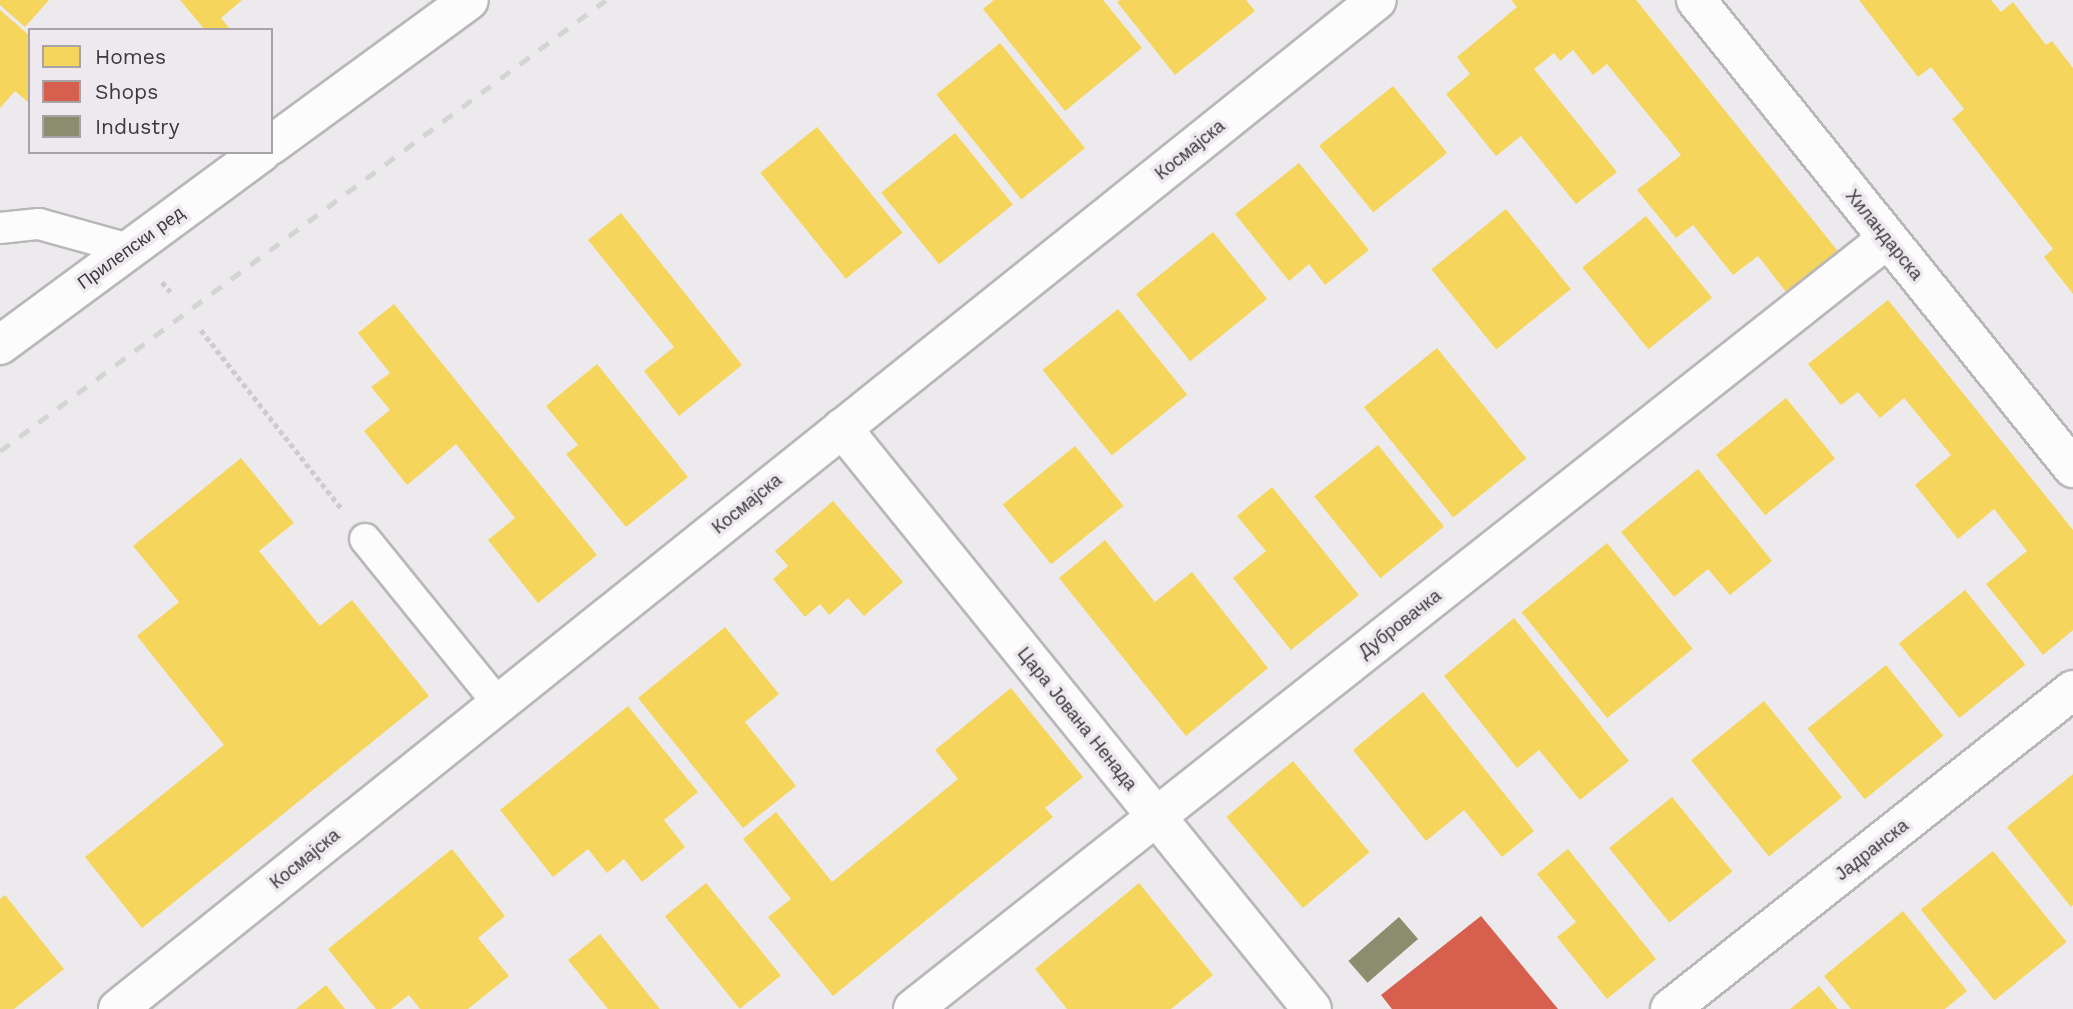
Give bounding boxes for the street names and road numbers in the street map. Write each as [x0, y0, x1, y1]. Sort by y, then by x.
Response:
street label: Космајска [1151, 115, 1229, 185]
street label: Хиландарска [1841, 185, 1927, 285]
street label: Прилепски ред [73, 202, 189, 294]
street label: Космајска [708, 469, 786, 539]
street label: Дубровачка [1354, 585, 1446, 663]
street label: Цара Јована Ненада [1013, 643, 1141, 795]
street label: Јадранска [1831, 815, 1913, 885]
street label: Космајска [266, 824, 344, 894]

